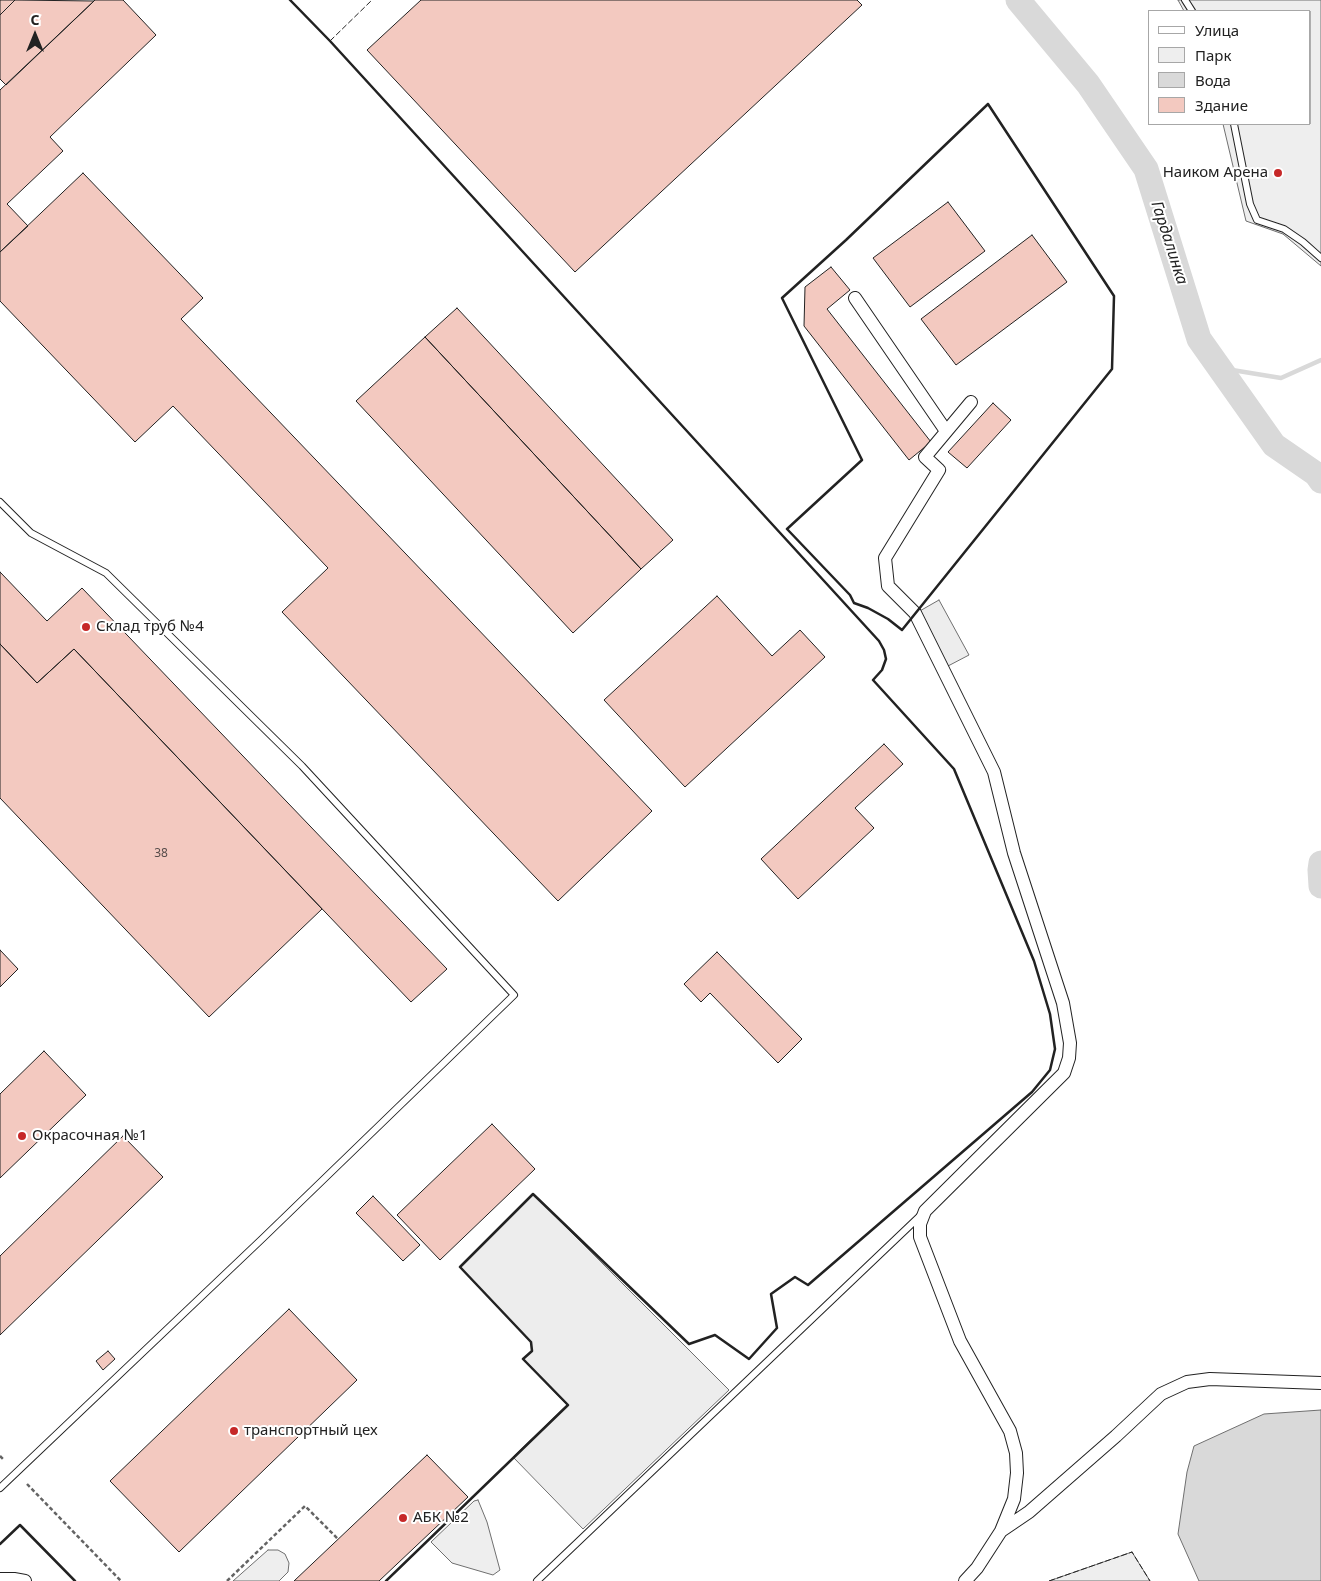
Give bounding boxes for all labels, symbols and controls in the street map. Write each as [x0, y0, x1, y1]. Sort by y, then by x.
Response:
north arrow [10, 10, 60, 60]
text: С [30, 10, 40, 29]
legend [1148, 10, 1311, 125]
text: Улица [1195, 20, 1239, 40]
text: Парк [1195, 45, 1231, 65]
text: Вода [1195, 70, 1231, 90]
text: Здание [1195, 95, 1248, 115]
place label: Наиком Арена [1163, 164, 1268, 182]
marker: Наиком Арена [1272, 167, 1284, 179]
water label: Гардалинка [1146, 199, 1192, 287]
place label: Склад труб №4 [96, 618, 204, 636]
marker: Склад труб №4 [80, 621, 92, 633]
house number: 38 [154, 847, 168, 861]
place label: Окрасочная №1 [32, 1127, 148, 1145]
marker: Окрасочная №1 [16, 1130, 28, 1142]
place label: транспортный цех [244, 1422, 378, 1440]
marker: транспортный цех [228, 1425, 240, 1437]
place label: АБК №2 [413, 1509, 469, 1527]
marker: АБК №2 [397, 1512, 409, 1524]

